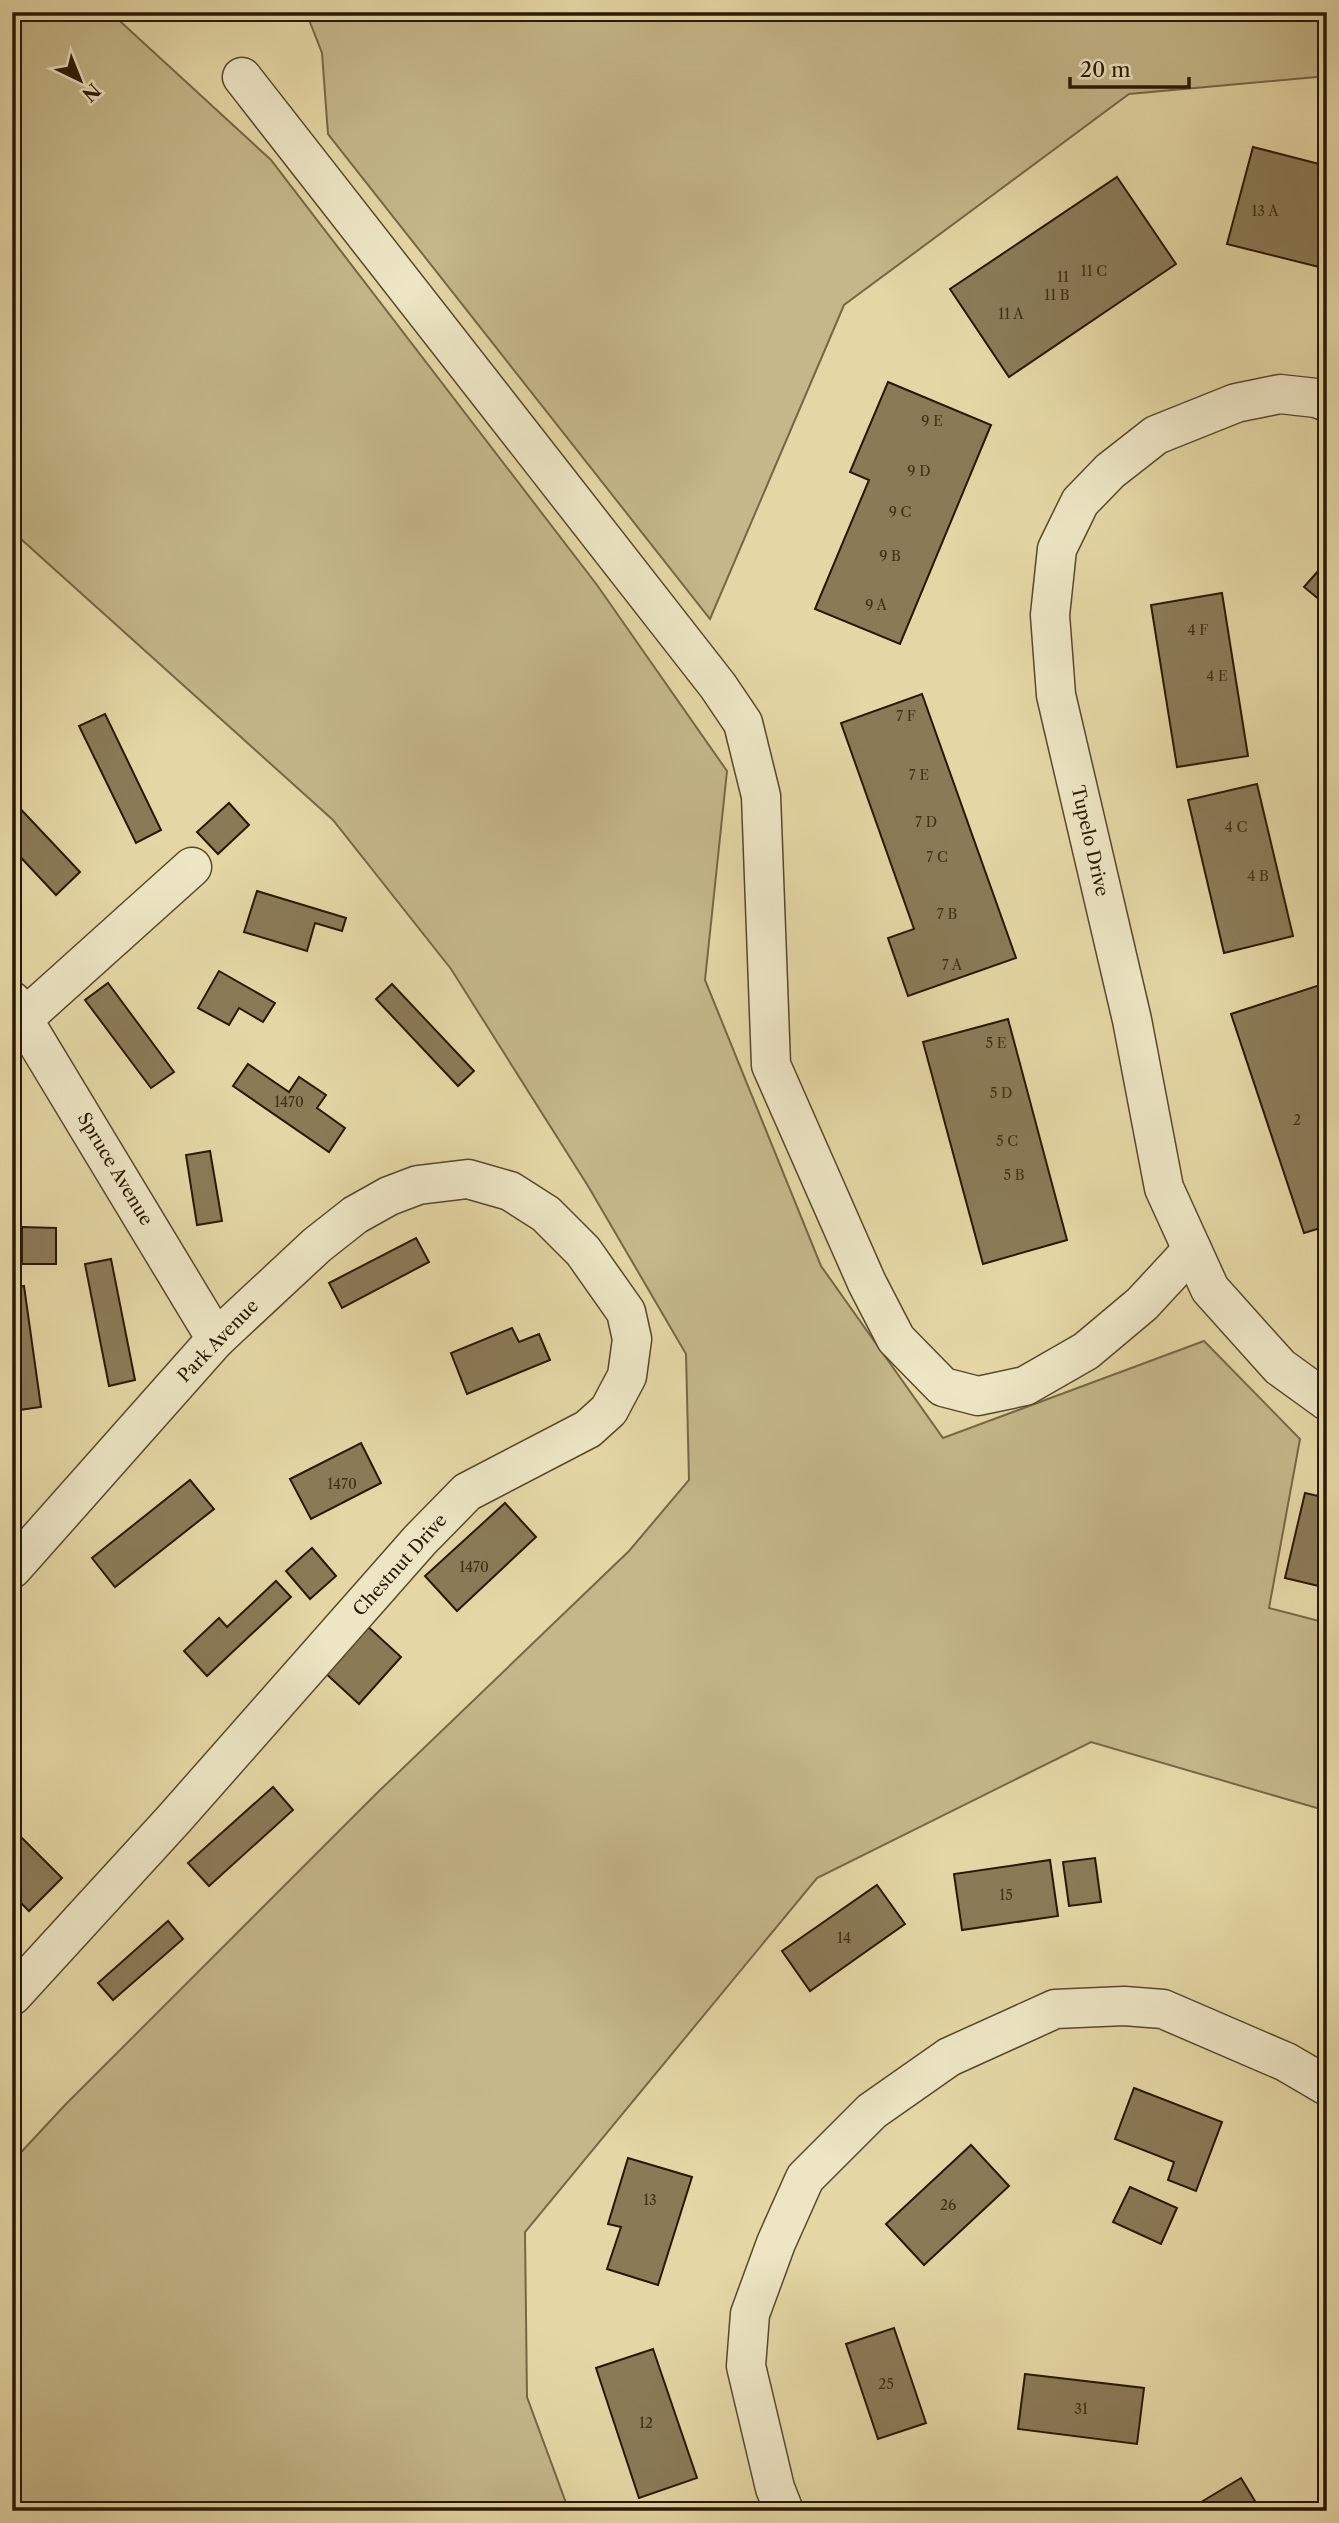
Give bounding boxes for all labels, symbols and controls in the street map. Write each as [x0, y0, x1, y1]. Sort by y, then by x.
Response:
north arrow [46, 46, 116, 116]
scale bar [1070, 46, 1188, 90]
text: 20 m [1080, 57, 1131, 82]
text: N [77, 78, 105, 106]
house number: 13 A [1251, 202, 1279, 220]
house number: 11 C [1081, 262, 1107, 280]
house number: 11 [1057, 268, 1069, 286]
house number: 11 B [1044, 286, 1070, 304]
house number: 11 A [998, 305, 1024, 323]
house number: 9 E [921, 412, 943, 430]
house number: 9 D [907, 462, 931, 480]
house number: 9 C [889, 503, 911, 521]
house number: 9 B [879, 547, 901, 565]
house number: 9 A [865, 596, 887, 614]
house number: 4 F [1188, 621, 1208, 639]
house number: 4 E [1206, 667, 1228, 685]
house number: 7 F [896, 707, 916, 725]
house number: 7 E [909, 766, 929, 784]
street label: Tupelo Drive [1067, 783, 1113, 899]
house number: 7 D [915, 813, 937, 831]
house number: 4 C [1225, 818, 1247, 836]
house number: 7 C [926, 848, 948, 866]
house number: 4 B [1247, 867, 1269, 885]
house number: 7 B [937, 905, 957, 923]
house number: 7 A [942, 956, 963, 974]
house number: 5 E [986, 1034, 1007, 1052]
house number: 5 D [990, 1084, 1012, 1102]
house number: 1470 [274, 1093, 304, 1111]
street label: Spruce Avenue [73, 1108, 157, 1230]
house number: 2 [1293, 1111, 1301, 1129]
house number: 5 C [996, 1132, 1018, 1150]
house number: 5 B [1003, 1166, 1025, 1184]
street label: Park Avenue [173, 1295, 263, 1387]
house number: 1470 [327, 1475, 357, 1493]
street label: Chestnut Drive [348, 1509, 452, 1621]
house number: 1470 [459, 1558, 489, 1576]
house number: 15 [999, 1886, 1013, 1904]
house number: 14 [837, 1929, 851, 1947]
house number: 13 [643, 2191, 657, 2209]
house number: 26 [940, 2196, 956, 2214]
house number: 25 [878, 2375, 894, 2393]
house number: 31 [1074, 2400, 1088, 2418]
house number: 12 [639, 2414, 653, 2432]

